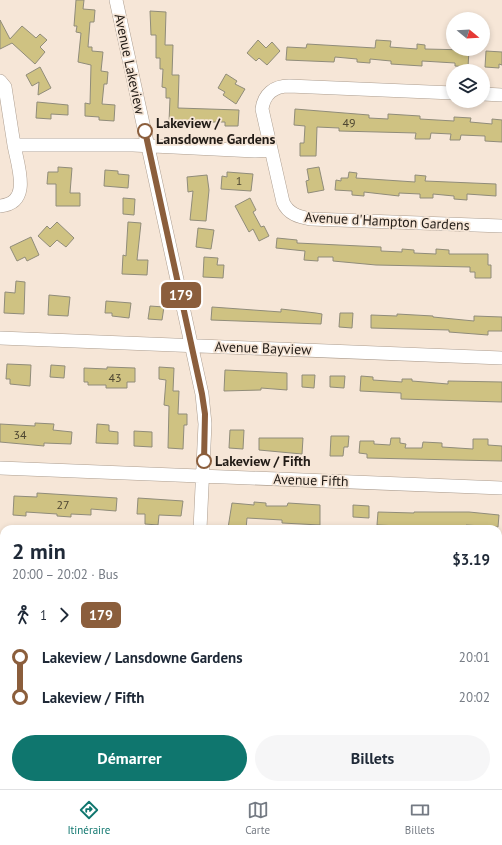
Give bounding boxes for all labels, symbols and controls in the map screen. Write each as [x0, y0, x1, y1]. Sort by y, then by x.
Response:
street label: Avenue Lakeview [111, 12, 150, 117]
north arrow [446, 12, 490, 56]
map controls [446, 12, 490, 108]
button: layers [446, 64, 490, 108]
place label: Lakeview / Lansdowne Gardens [156, 114, 275, 148]
house number: 49 [342, 115, 356, 130]
marker: Lakeview / Lansdowne Gardens [137, 123, 153, 139]
house number: 1 [236, 173, 242, 188]
street label: Avenue d'Hampton Gardens [304, 208, 470, 234]
line badge: 179 [158, 282, 204, 308]
text: 179 [169, 286, 193, 304]
street label: Avenue Bayview [214, 337, 312, 359]
house number: 43 [108, 370, 122, 385]
house number: 34 [13, 427, 27, 442]
place label: Lakeview / Fifth [215, 452, 311, 470]
marker: Lakeview / Fifth [196, 453, 212, 469]
street label: Avenue Fifth [273, 470, 349, 490]
house number: 27 [56, 497, 70, 512]
text: 2 min [12, 537, 66, 565]
text: $3.19 [452, 550, 490, 569]
text: 20:00 – 20:02 · Bus [12, 566, 118, 583]
icon: walk [12, 604, 34, 626]
icon: forward [53, 604, 75, 626]
text: 179 [89, 606, 113, 624]
text: 1 [40, 607, 47, 624]
text: Lakeview / Lansdowne Gardens [42, 648, 243, 667]
text: 20:01 [459, 649, 490, 666]
text: Lakeview / Fifth [42, 688, 144, 707]
text: 20:02 [459, 689, 490, 706]
button: Démarrer [12, 735, 247, 781]
button: Billets [255, 735, 490, 781]
tab: Itinéraire [67, 799, 110, 837]
tab: Carte [245, 799, 270, 837]
tab: Billets [405, 799, 435, 837]

